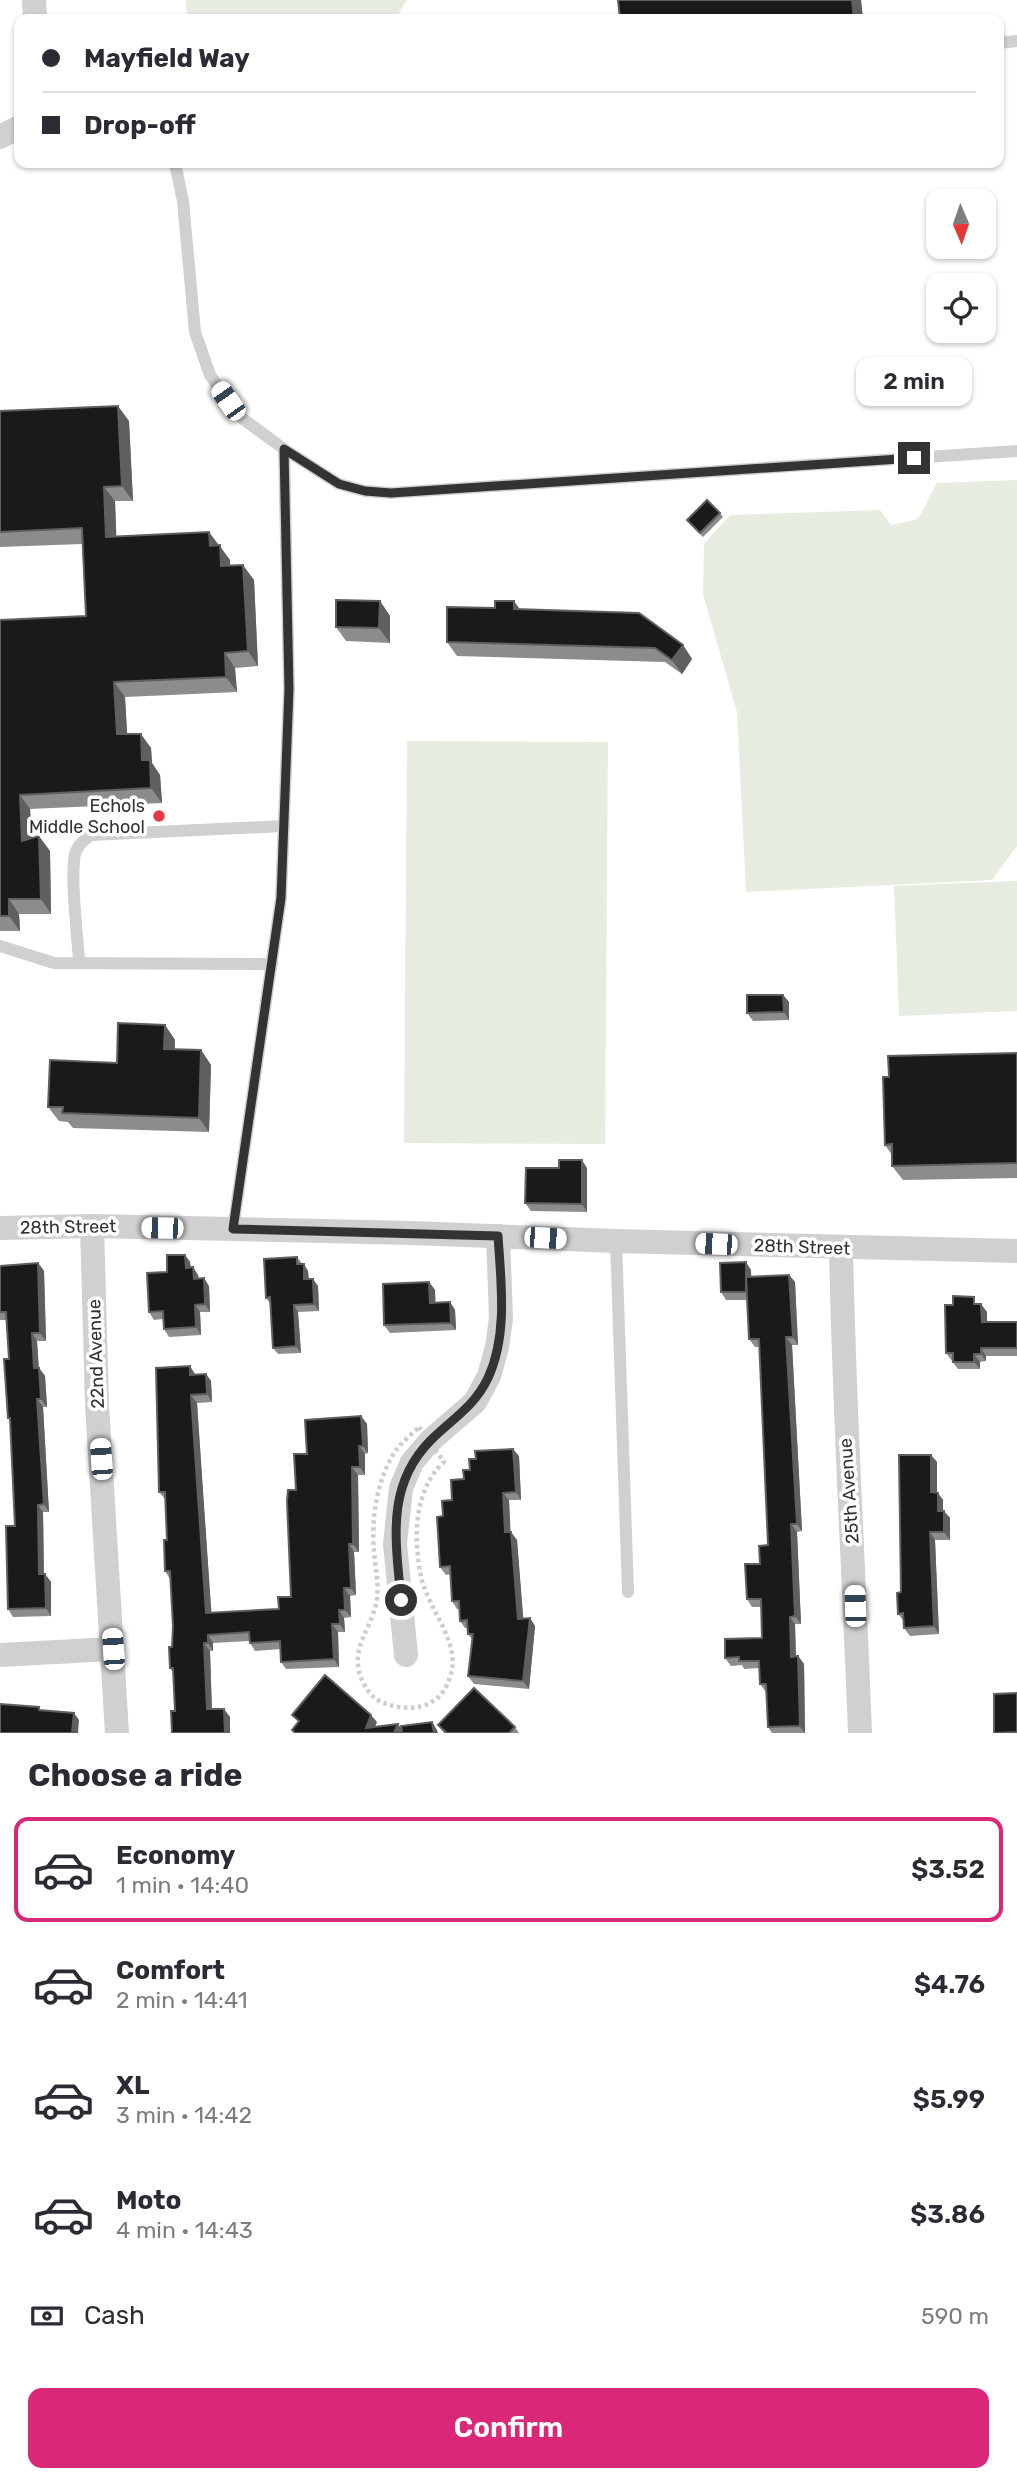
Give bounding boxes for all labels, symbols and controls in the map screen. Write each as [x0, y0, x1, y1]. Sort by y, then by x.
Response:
text: Mayfield Way [84, 43, 250, 74]
text: Drop-off [84, 110, 196, 141]
north arrow [926, 189, 996, 259]
map controls [926, 189, 996, 343]
button: locate [926, 273, 996, 343]
callout: 2 min [856, 356, 972, 406]
text: 2 min [883, 367, 945, 395]
car [208, 378, 249, 424]
route end [898, 442, 930, 474]
place label: Echols Middle School [29, 795, 145, 838]
marker: Echols Middle School [151, 808, 167, 824]
street label: 28th Street [20, 1215, 116, 1239]
car [141, 1217, 184, 1239]
car [524, 1226, 567, 1250]
car [695, 1233, 738, 1255]
street label: 28th Street [753, 1234, 851, 1260]
street label: 22nd Avenue [83, 1299, 109, 1409]
car [90, 1437, 113, 1481]
street label: 25th Avenue [834, 1437, 864, 1545]
route start [385, 1584, 417, 1616]
car [844, 1585, 867, 1627]
car [102, 1627, 125, 1671]
text: Choose a ride [28, 1756, 242, 1794]
icon: car [32, 1838, 95, 1901]
text: Economy [116, 1840, 235, 1871]
text: $3.52 [911, 1854, 985, 1885]
text: 1 min · 14:40 [116, 1871, 249, 1899]
icon: car [32, 1953, 95, 2016]
text: Comfort [116, 1955, 225, 1986]
text: $4.76 [914, 1969, 985, 2000]
text: 2 min · 14:41 [116, 1986, 248, 2014]
icon: car [32, 2068, 95, 2131]
text: XL [116, 2070, 149, 2101]
text: $5.99 [913, 2084, 985, 2115]
text: 3 min · 14:42 [116, 2101, 252, 2129]
icon: car [32, 2183, 95, 2246]
text: Moto [116, 2185, 181, 2216]
text: $3.86 [910, 2199, 985, 2230]
text: 4 min · 14:43 [116, 2216, 253, 2244]
icon: cash [28, 2297, 66, 2335]
text: Cash [84, 2300, 145, 2331]
text: 590 m [921, 2302, 989, 2330]
button: Confirm [28, 2388, 989, 2468]

